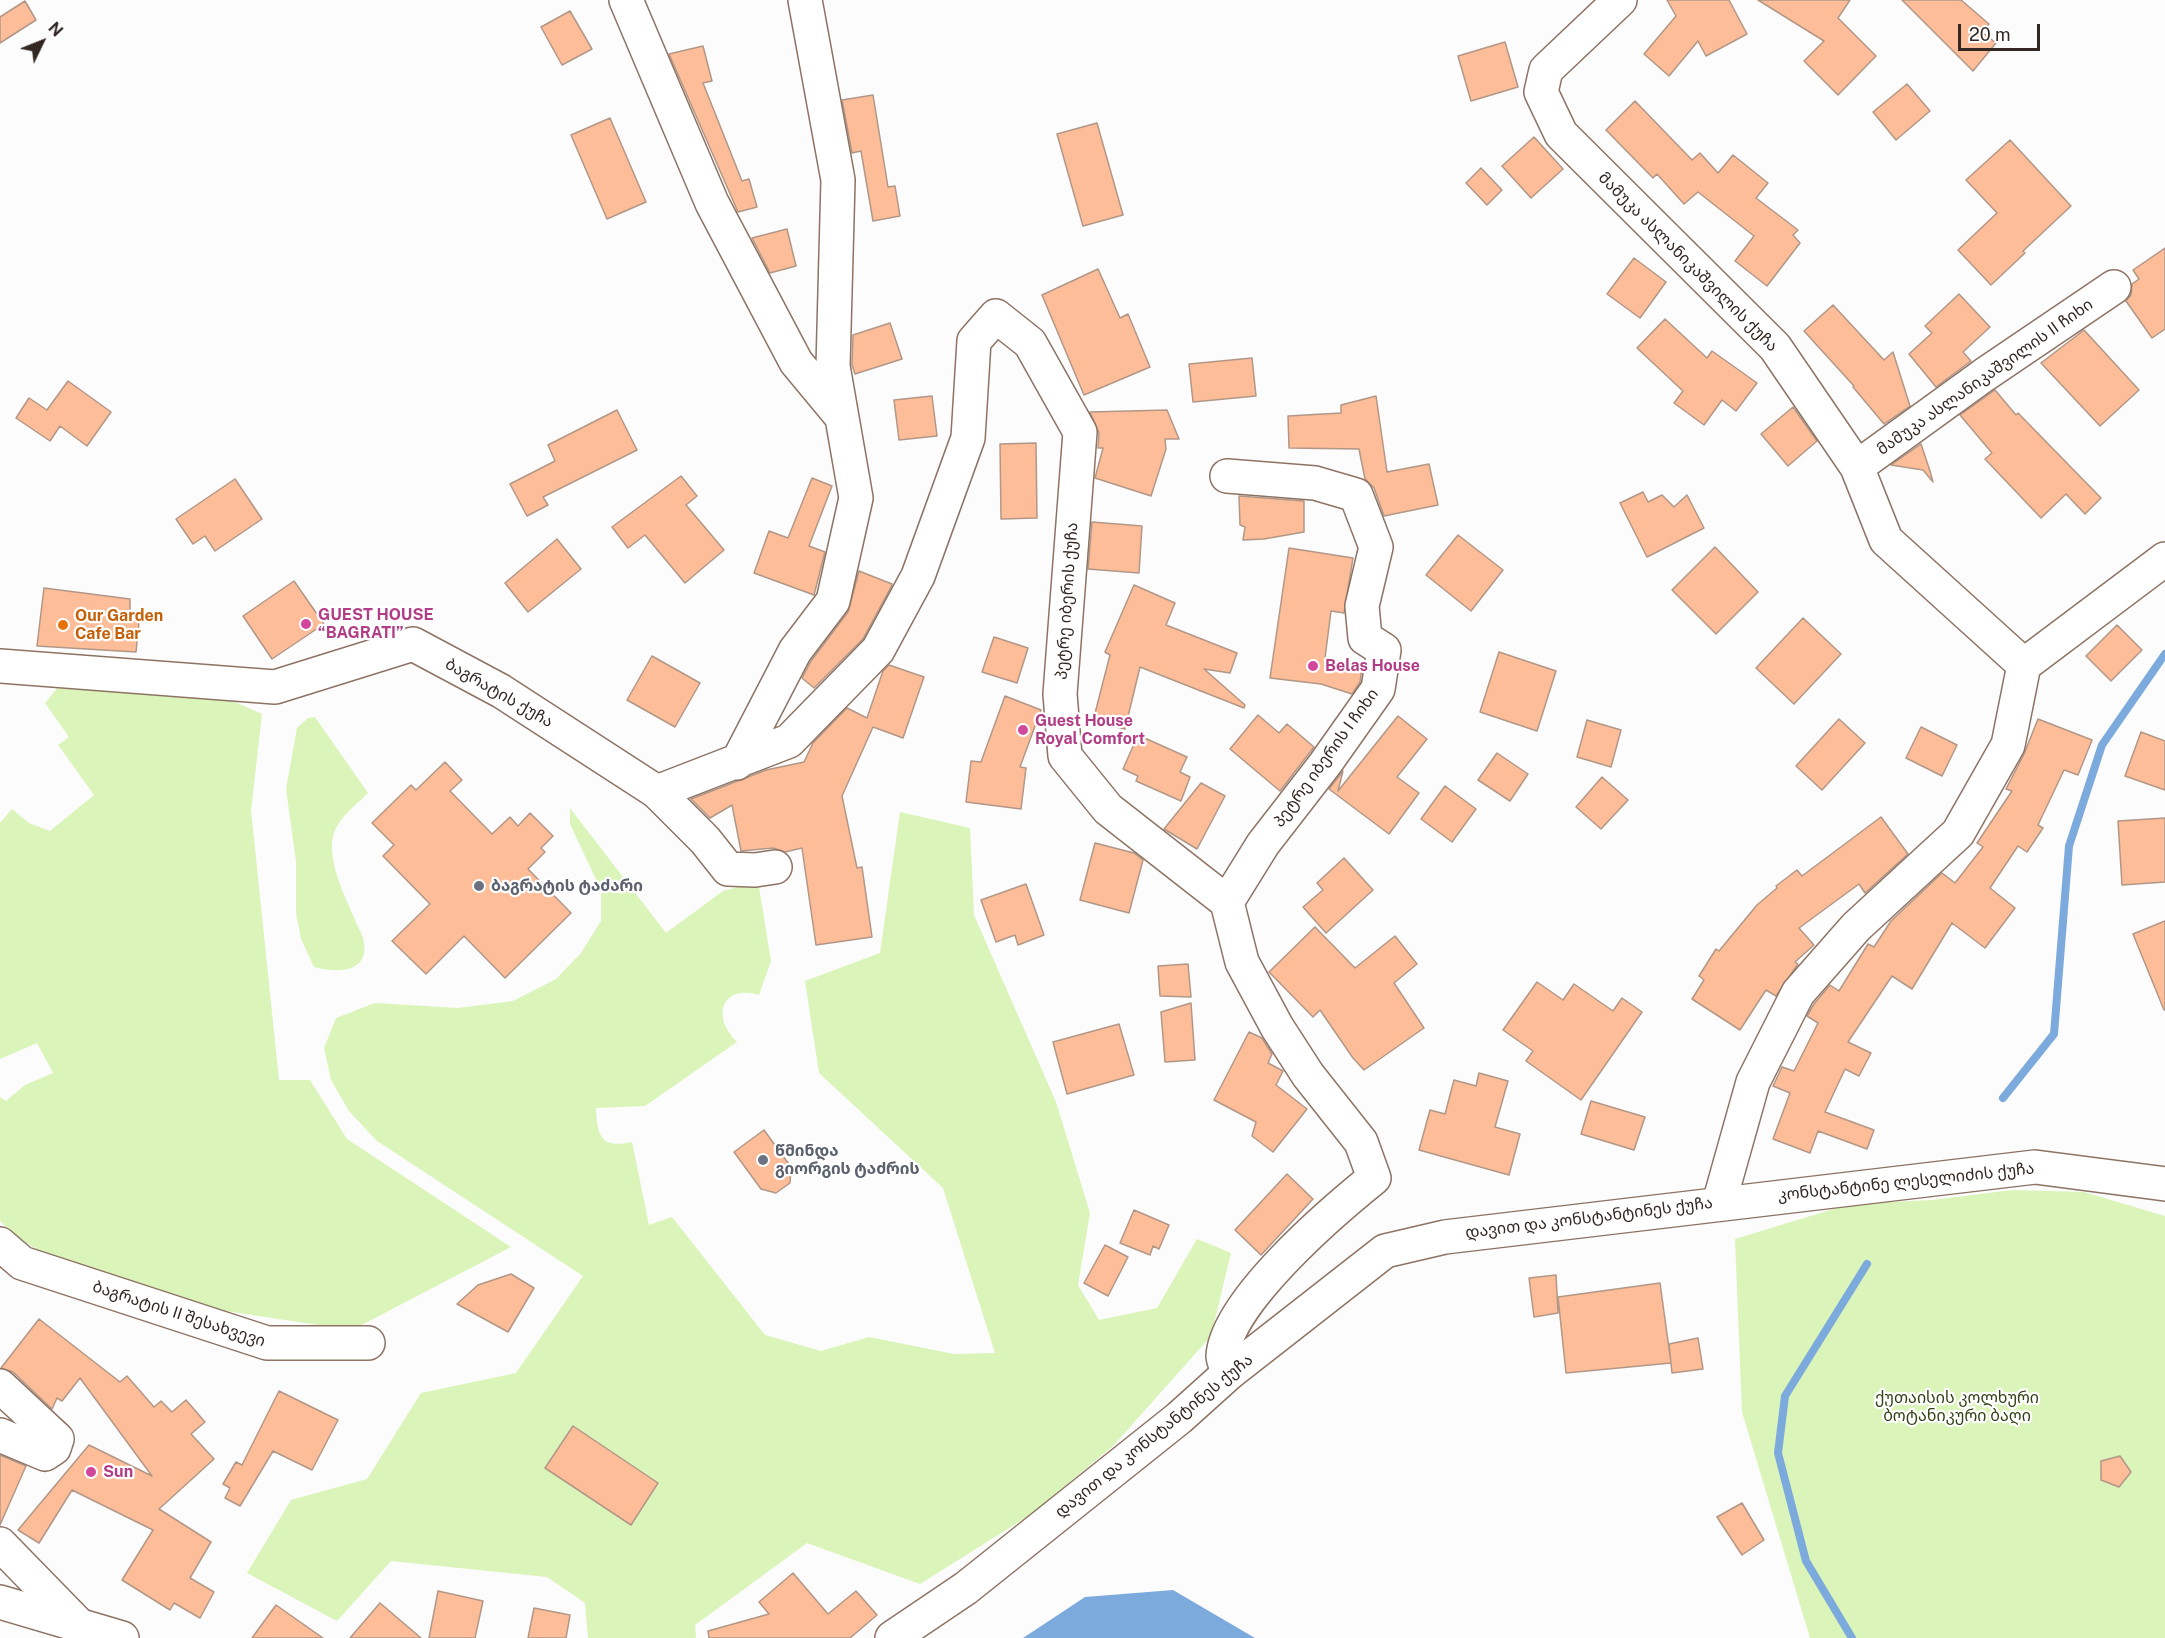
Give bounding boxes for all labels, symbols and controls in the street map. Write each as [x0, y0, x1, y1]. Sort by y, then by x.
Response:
north arrow [12, 12, 72, 72]
scale bar [1961, 12, 2044, 50]
text: N [44, 18, 67, 40]
text: 20 m [1969, 24, 2011, 45]
street label: მამუკა ასლანიკაშვილის ქუჩა [1594, 168, 1782, 356]
street label: მამუკა ასლანიკაშვილის II ჩიხი [1873, 295, 2097, 459]
street label: პეტრე იბერის ქუჩა [1052, 522, 1082, 680]
place label: GUEST HOUSE “BAGRATI” [318, 605, 434, 643]
place label: Our Garden Cafe Bar [75, 606, 163, 644]
marker: GUEST HOUSE “BAGRATI” [299, 617, 313, 631]
marker: Our Garden Cafe Bar [56, 618, 70, 632]
street label: ბაგრატის ქუჩა [442, 654, 556, 732]
place label: Belas House [1325, 656, 1420, 676]
marker: Belas House [1306, 659, 1320, 673]
street label: პეტრე იბერის I ჩიხი [1269, 685, 1383, 831]
place label: Guest House Royal Comfort [1035, 711, 1145, 749]
marker: Guest House Royal Comfort [1016, 723, 1030, 737]
place label: ბაგრატის ტაძარი [491, 876, 643, 896]
marker: ბაგრატის ტაძარი [472, 879, 486, 893]
place label: წმინდა გიორგის ტაძრის [775, 1141, 920, 1179]
marker: წმინდა გიორგის ტაძრის [756, 1153, 770, 1167]
street label: კონსტანტინე ლესელიძის ქუჩა [1777, 1159, 2035, 1205]
street label: დავით და კონსტანტინეს ქუჩა [1464, 1193, 1714, 1243]
street label: ბაგრატის II შესახვევი [90, 1277, 268, 1351]
street label: დავით და კონსტანტინეს ქუჩა [1051, 1350, 1257, 1522]
park label: ქუთაისის კოლხური ბოტანიკური ბაღი [1875, 1388, 2039, 1426]
place label: Sun [103, 1462, 133, 1482]
marker: Sun [84, 1465, 98, 1479]

